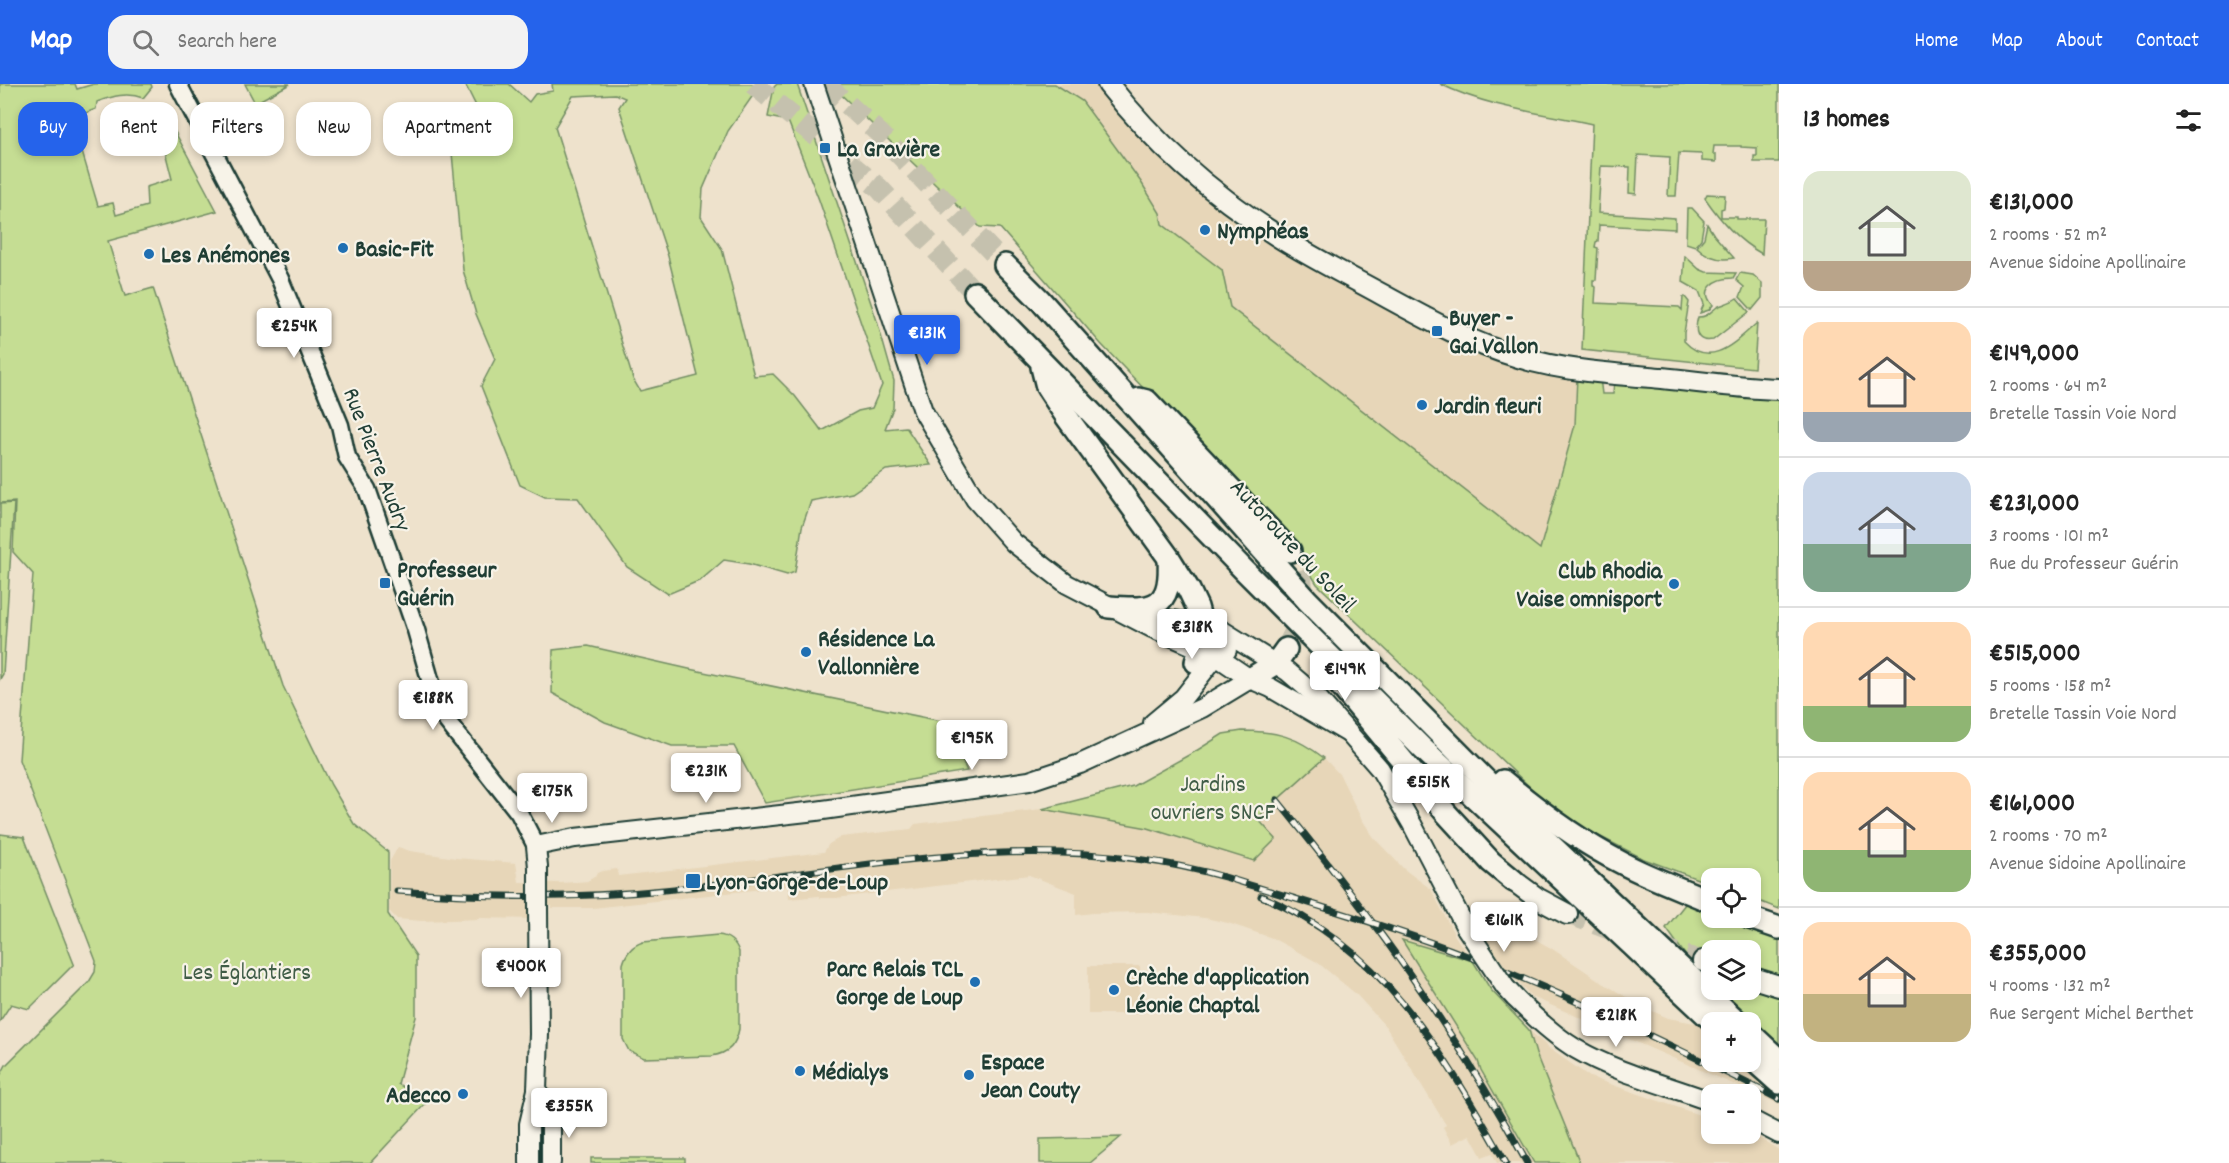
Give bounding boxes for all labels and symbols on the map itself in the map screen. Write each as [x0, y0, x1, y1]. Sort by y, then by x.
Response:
place label: La Gravière [837, 134, 940, 168]
marker: La Gravière [818, 141, 832, 155]
place label: Nymphéas [1217, 216, 1309, 250]
marker: Nymphéas [1198, 223, 1212, 237]
place label: Basic-Fit [355, 234, 434, 268]
place label: Les Anémones [161, 240, 290, 274]
marker: Basic-Fit [336, 241, 350, 255]
marker: Les Anémones [142, 247, 156, 261]
place label: Buyer - Gai Vallon [1449, 303, 1538, 365]
pin: €254K [252, 308, 336, 359]
pin: €131K [885, 315, 969, 366]
marker: Buyer - Gai Vallon [1430, 324, 1444, 338]
street label: Rue Pierre Audry [332, 383, 419, 538]
place label: Jardin fleuri [1434, 391, 1542, 425]
marker: Jardin fleuri [1415, 398, 1429, 412]
street label: Autoroute du Soleil [1221, 472, 1363, 622]
place label: Professeur Guérin [397, 555, 498, 617]
place label: Club Rhodia Vaise omnisport [1516, 556, 1663, 618]
marker: Professeur Guérin [378, 576, 392, 590]
marker: Club Rhodia Vaise omnisport [1667, 577, 1681, 591]
pin: €318K [1150, 609, 1234, 660]
place label: Résidence La Vallonnière [818, 624, 935, 686]
marker: Résidence La Vallonnière [799, 645, 813, 659]
pin: €149K [1303, 651, 1387, 702]
pin: €188K [391, 680, 475, 731]
pin: €195K [930, 720, 1014, 771]
pin: €231K [664, 753, 748, 804]
pin: €515K [1386, 764, 1470, 815]
park label: Jardins ouvriers SNCF [1151, 769, 1275, 831]
pin: €175K [510, 773, 594, 824]
place label: Lyon-Gorge-de-Loup [706, 867, 888, 901]
marker: Lyon-Gorge-de-Loup [684, 872, 702, 890]
pin: €161K [1462, 902, 1546, 953]
pin: €400K [479, 948, 563, 999]
place label: Parc Relais TCL Gorge de Loup [826, 954, 963, 1016]
park label: Les Églantiers [183, 957, 311, 991]
place label: Crèche d'application Léonie Chaptal [1126, 962, 1309, 1024]
marker: Parc Relais TCL Gorge de Loup [968, 975, 982, 989]
marker: Crèche d'application Léonie Chaptal [1107, 983, 1121, 997]
pin: €218K [1574, 997, 1658, 1048]
place label: Espace Jean Couty [981, 1047, 1081, 1109]
place label: Médialys [812, 1057, 889, 1091]
marker: Médialys [793, 1064, 807, 1078]
marker: Espace Jean Couty [962, 1068, 976, 1082]
place label: Adecco [386, 1080, 451, 1114]
marker: Adecco [456, 1087, 470, 1101]
pin: €355K [527, 1088, 611, 1139]

